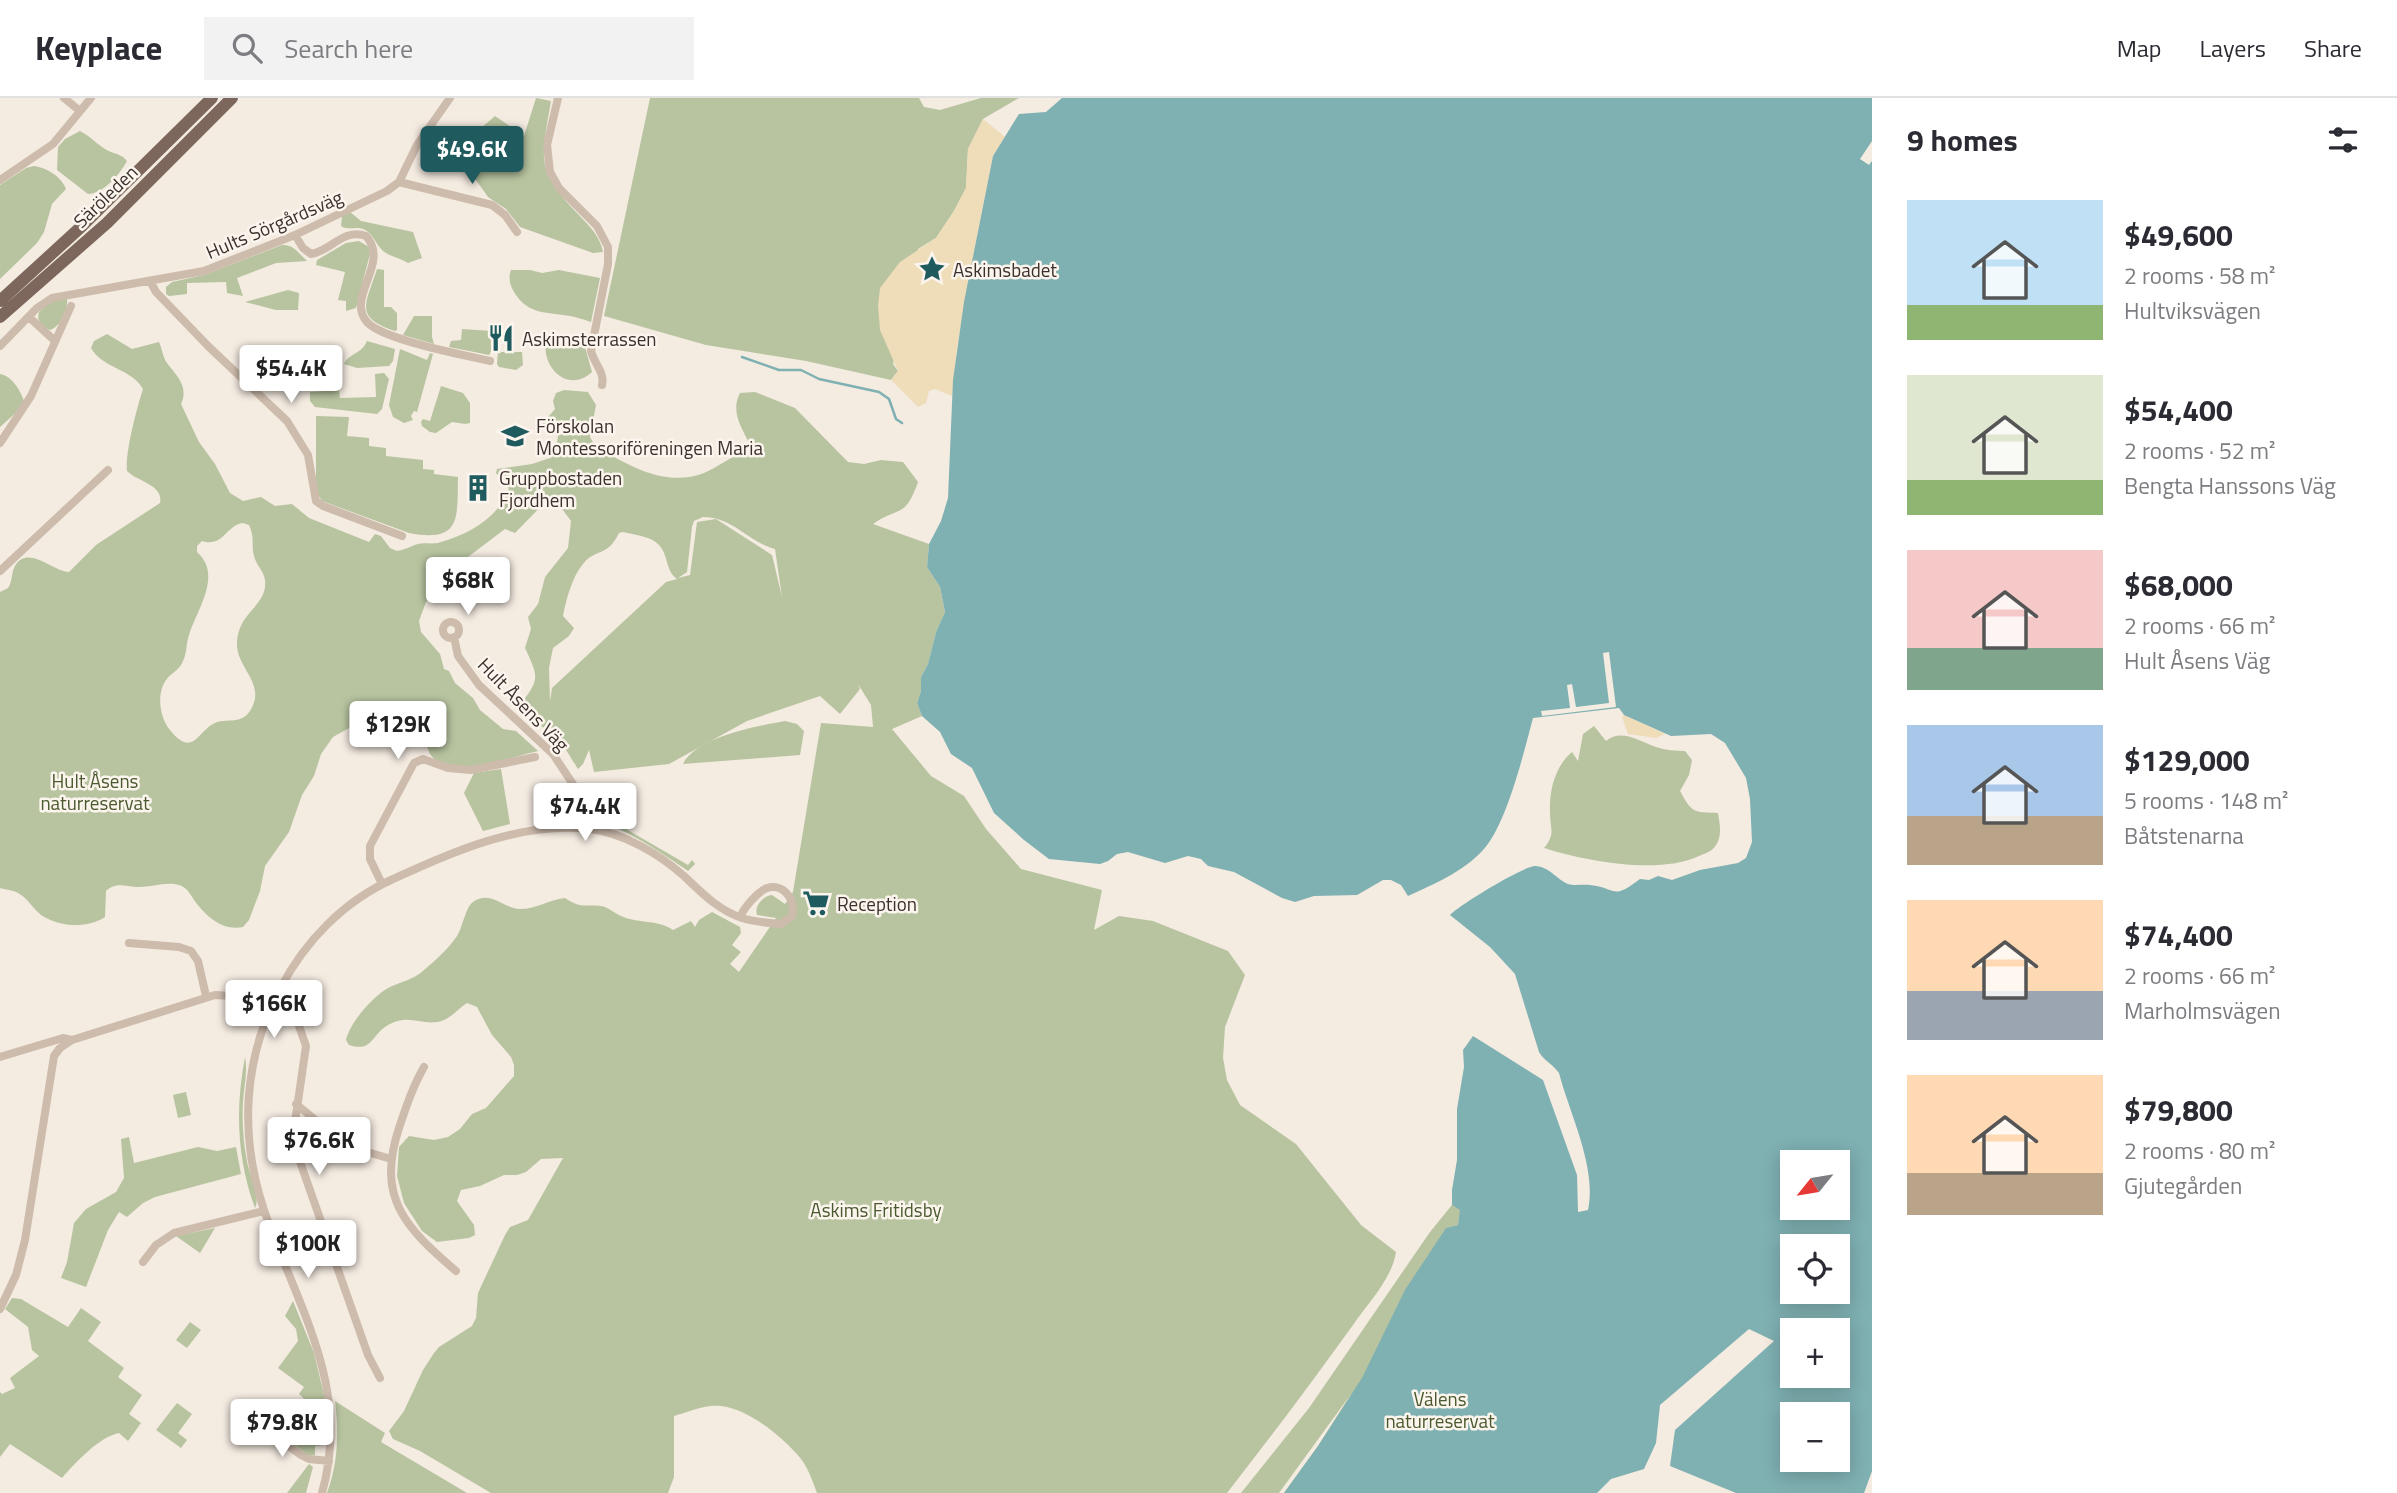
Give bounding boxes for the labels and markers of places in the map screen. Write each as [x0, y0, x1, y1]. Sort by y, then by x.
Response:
pin: $49.6K [415, 126, 529, 186]
place icon: Askimsbadet [917, 254, 947, 284]
place label: Askimsbadet [953, 255, 1057, 284]
restaurant icon: Askimsterrassen [486, 323, 516, 353]
place label: Askimsterrassen [522, 324, 657, 353]
pin: $54.4K [234, 345, 348, 405]
place label: Förskolan Montessoriföreningen Maria [536, 411, 763, 462]
school or university icon: Förskolan Montessoriföreningen Maria [500, 421, 530, 451]
place label: Gruppbostaden Fjordhem [499, 463, 622, 514]
building icon: Gruppbostaden Fjordhem [463, 473, 493, 503]
pin: $68K [427, 558, 509, 617]
pin: $129K [349, 702, 447, 761]
pin: $74.4K [528, 784, 642, 843]
supermarket icon: Reception [801, 888, 831, 918]
place label: Reception [837, 889, 917, 918]
pin: $166K [225, 981, 323, 1040]
pin: $76.6K [262, 1118, 376, 1177]
pin: $100K [259, 1220, 357, 1280]
pin: $79.8K [225, 1400, 339, 1459]

